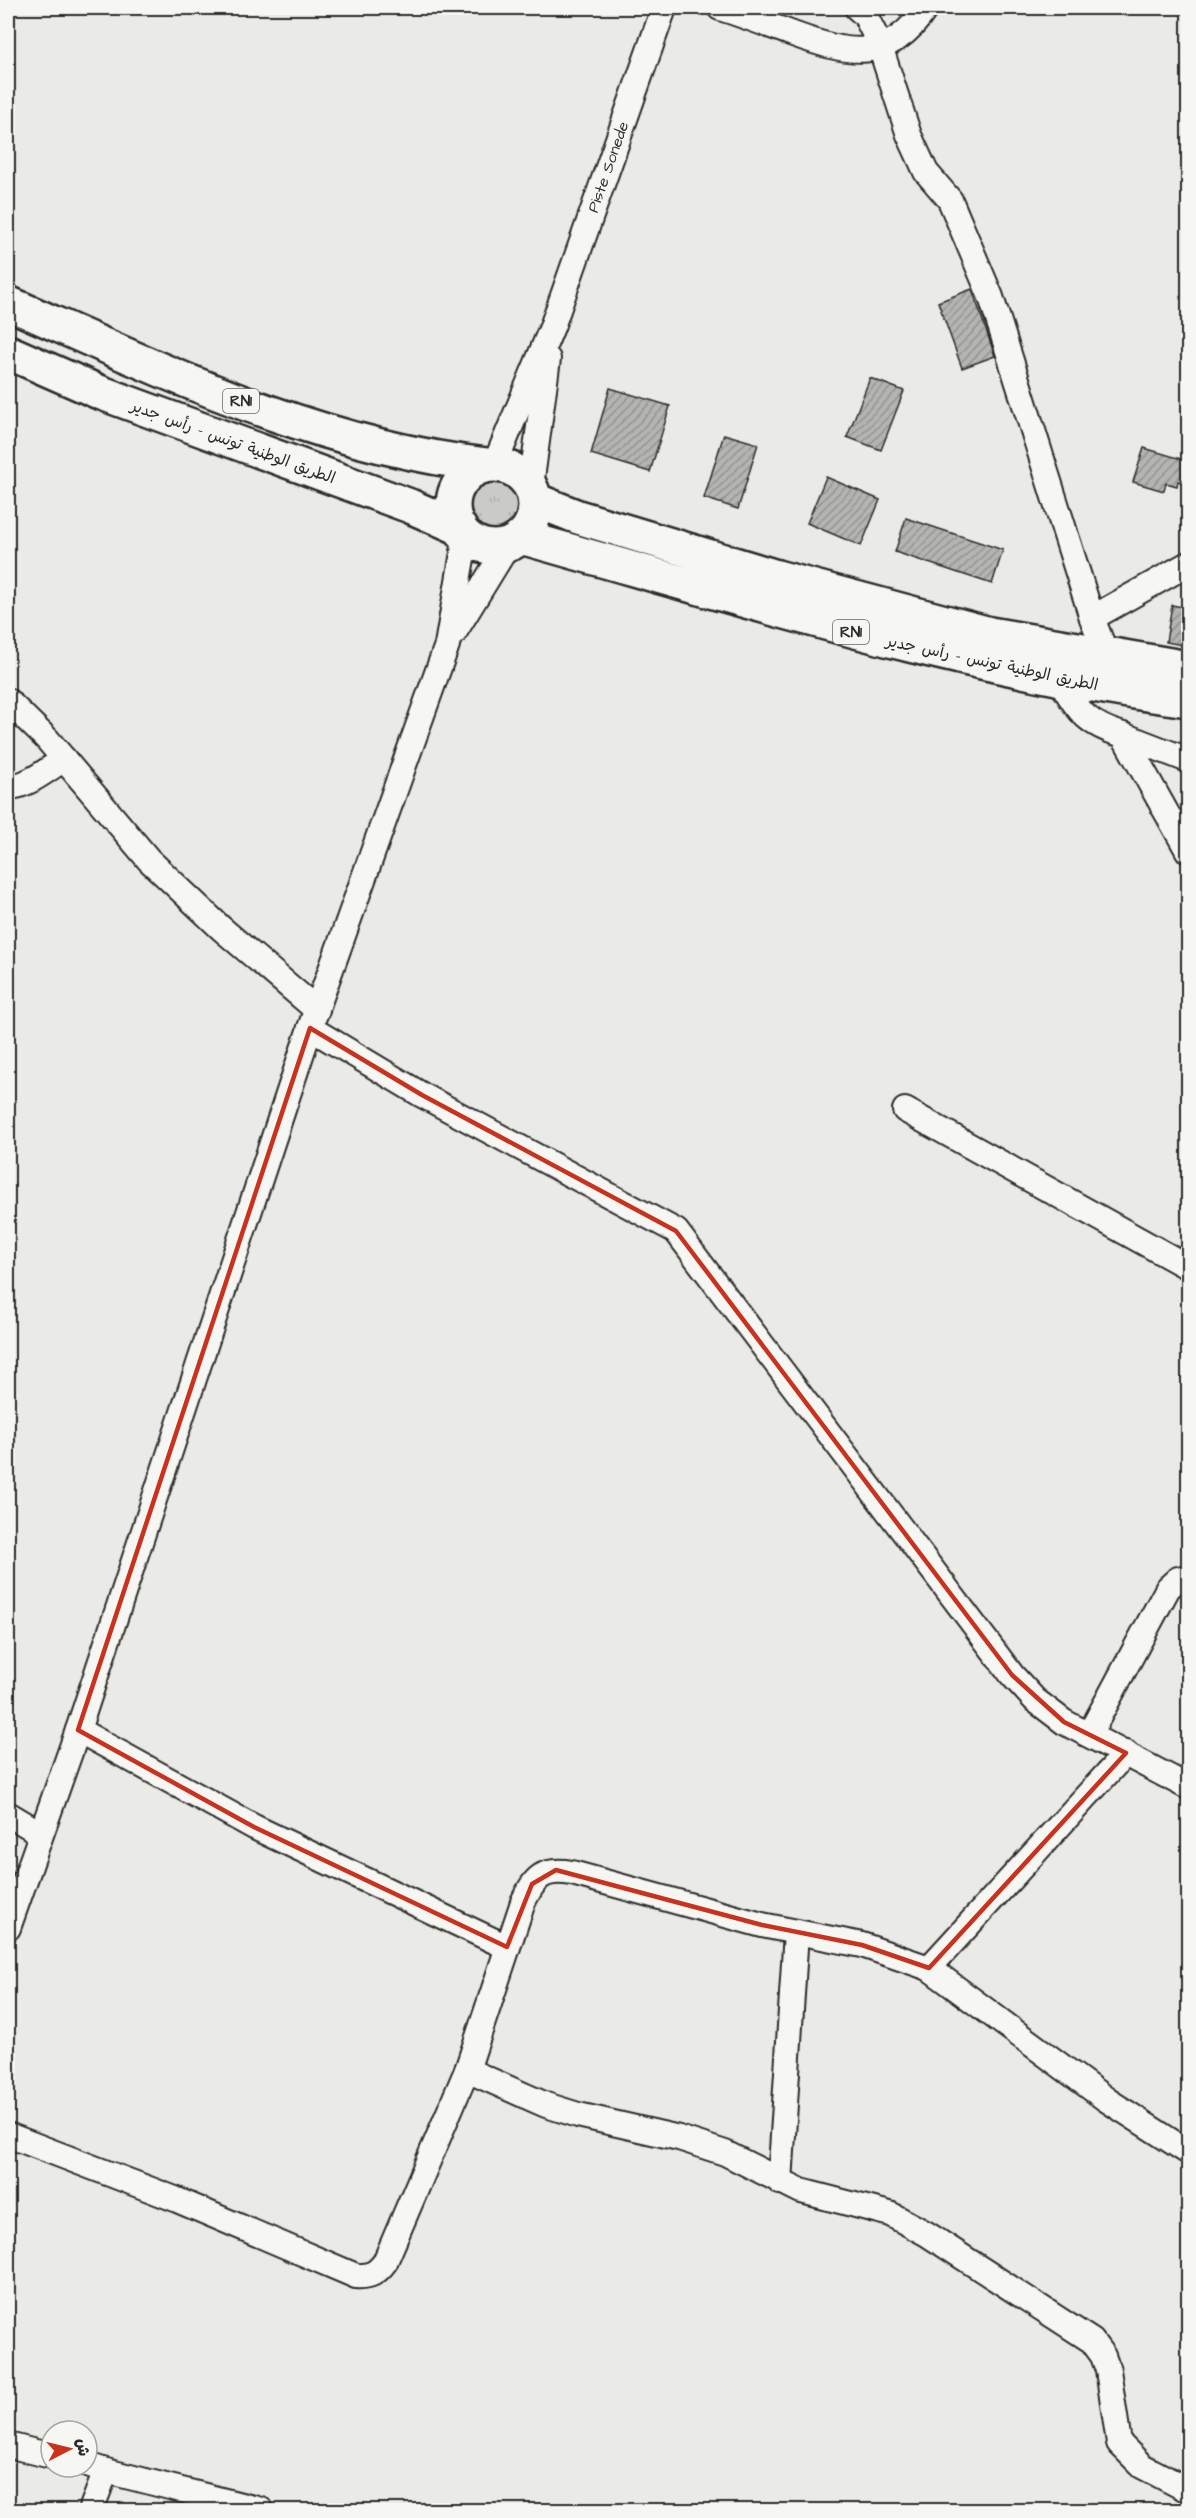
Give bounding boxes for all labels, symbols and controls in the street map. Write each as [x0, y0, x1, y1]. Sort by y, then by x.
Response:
street label: Piste Sonede [582, 118, 634, 215]
road number: RN1 [223, 389, 259, 413]
street label: الطريق الوطنية تونس - رأس جدير [126, 394, 338, 489]
road number: RN1 [833, 620, 869, 644]
street label: الطريق الوطنية تونس - رأس جدير [882, 629, 1100, 696]
north arrow [39, 2419, 99, 2479]
text: ش [71, 2437, 95, 2457]

